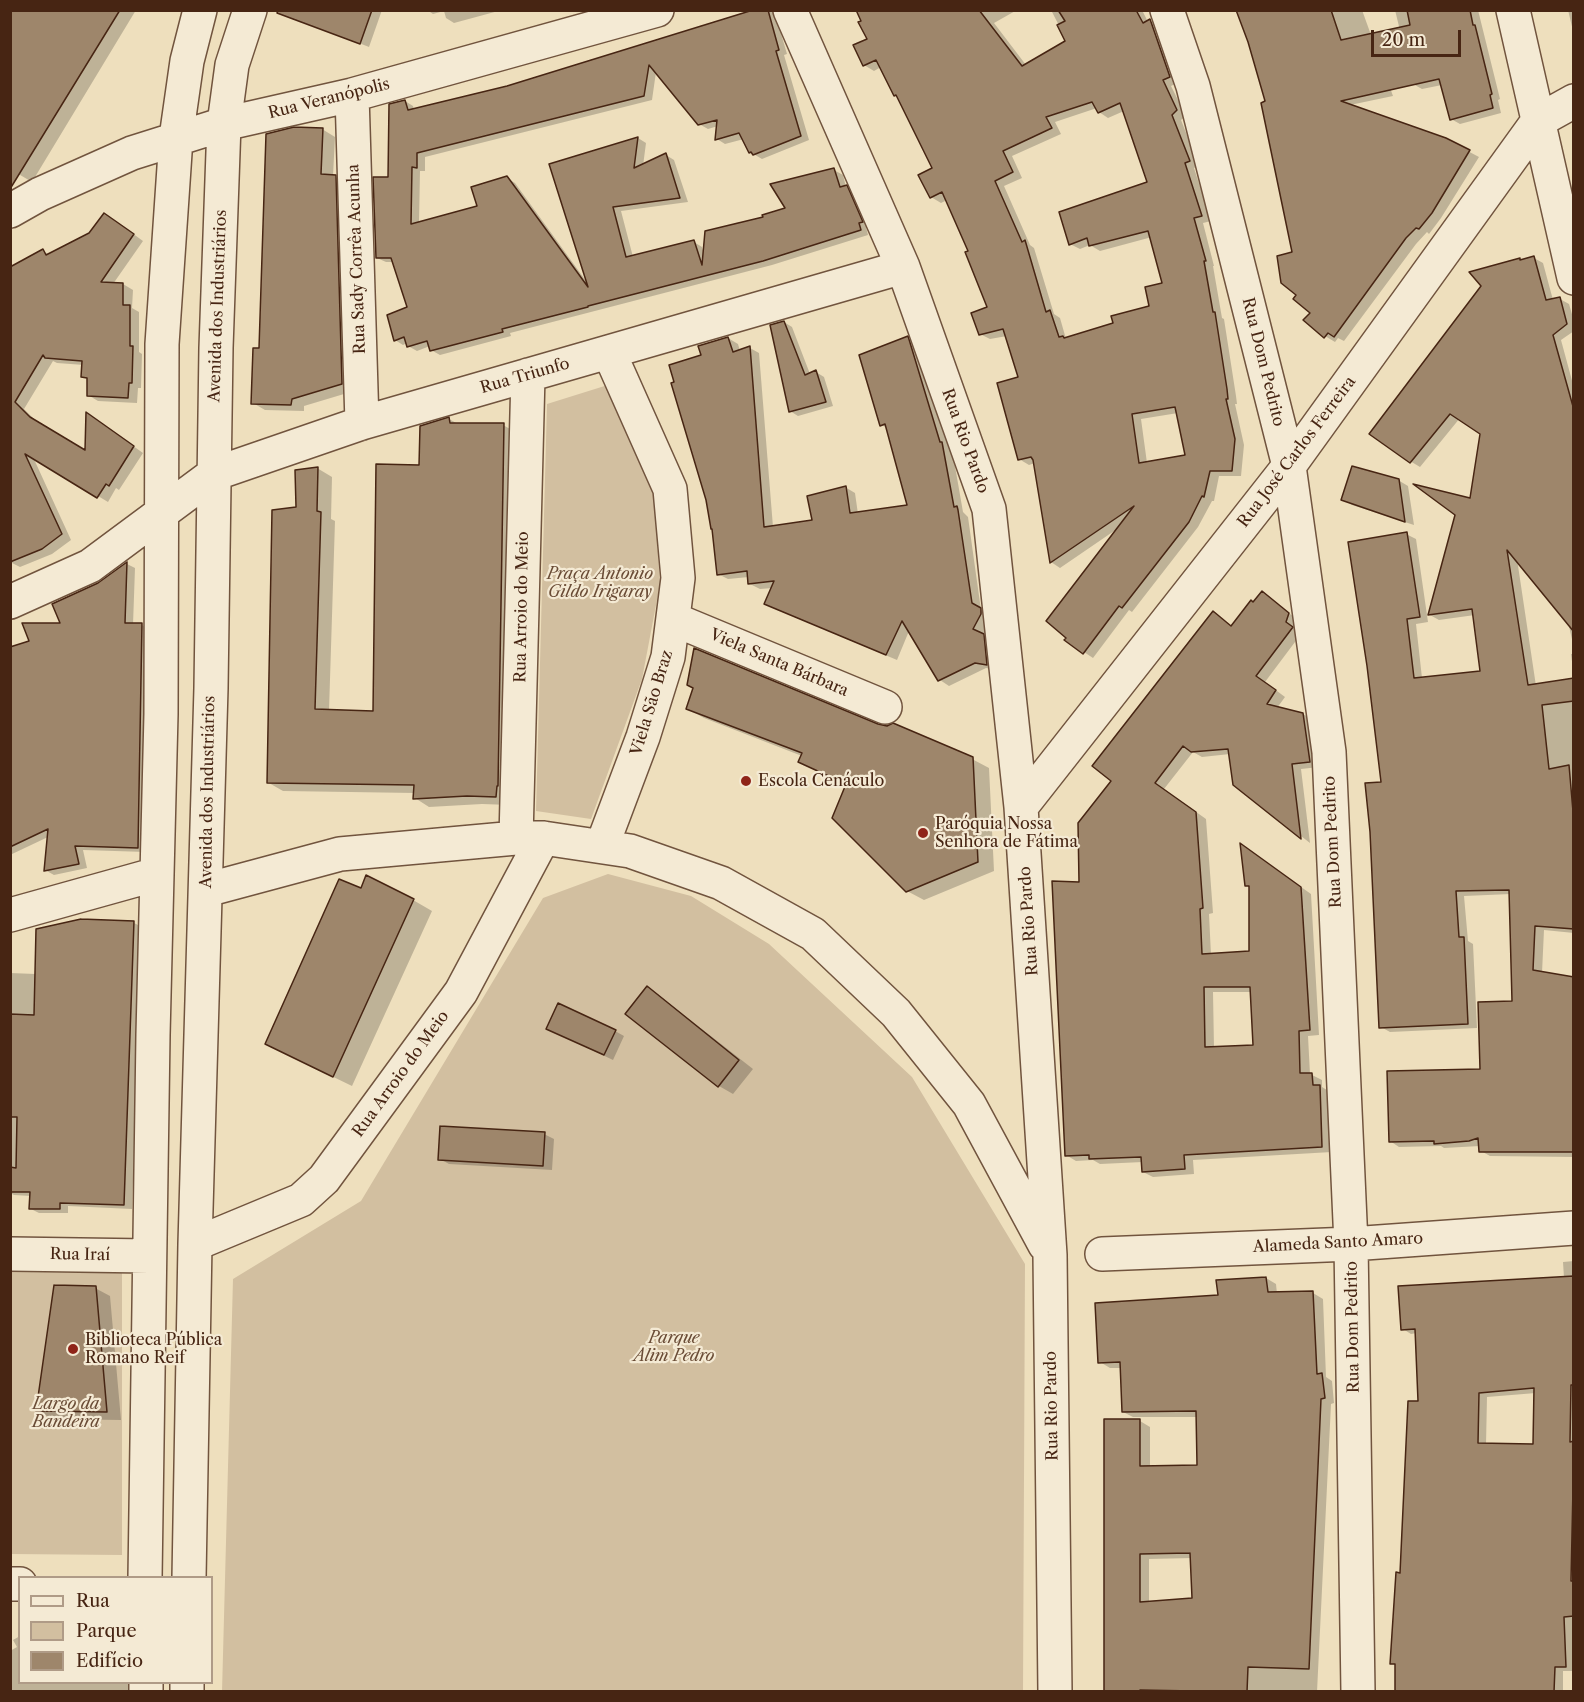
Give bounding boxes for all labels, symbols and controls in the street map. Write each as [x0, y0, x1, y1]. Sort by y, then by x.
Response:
scale bar [1374, 18, 1464, 56]
text: 20 m [1382, 29, 1425, 51]
street label: Rua Veranópolis [266, 75, 392, 123]
street label: Rua Sady Corrêa Acunha [344, 164, 370, 354]
street label: Avenida dos Industriários [205, 209, 231, 403]
street label: Rua Dom Pedrito [1238, 296, 1288, 428]
street label: Rua Triunfo [478, 354, 572, 398]
street label: Rua José Carlos Ferreira [1234, 373, 1360, 531]
street label: Rua Rio Pardo [937, 386, 993, 496]
street label: Rua Arroio do Meio [511, 531, 533, 683]
park label: Praça Antonio Gildo Irigaray [547, 564, 653, 602]
street label: Viela Santa Bárbara [707, 625, 851, 701]
street label: Viela São Braz [627, 648, 677, 758]
street label: Avenida dos Industriários [197, 695, 219, 889]
place label: Escola Cenáculo [758, 771, 884, 791]
marker: Escola Cenáculo [739, 774, 753, 788]
street label: Rua Dom Pedrito [1320, 776, 1346, 908]
place label: Paróquia Nossa Senhora de Fátima [935, 814, 1078, 852]
marker: Paróquia Nossa Senhora de Fátima [916, 826, 930, 840]
street label: Rua Rio Pardo [1016, 866, 1042, 976]
street label: Rua Arroio do Meio [349, 1007, 453, 1141]
street label: Alameda Santo Amaro [1252, 1229, 1424, 1257]
street label: Rua Iraí [50, 1245, 110, 1265]
street label: Rua Dom Pedrito [1342, 1261, 1364, 1393]
park label: Parque Alim Pedro [634, 1328, 714, 1366]
place label: Biblioteca Pública Romano Reif [85, 1330, 222, 1368]
marker: Biblioteca Pública Romano Reif [66, 1342, 80, 1356]
street label: Rua Rio Pardo [1041, 1351, 1063, 1461]
park label: Largo da Bandeira [32, 1394, 100, 1432]
legend [18, 1576, 213, 1684]
text: Rua [76, 1590, 110, 1612]
text: Parque [76, 1620, 137, 1642]
text: Edifício [76, 1650, 143, 1672]

